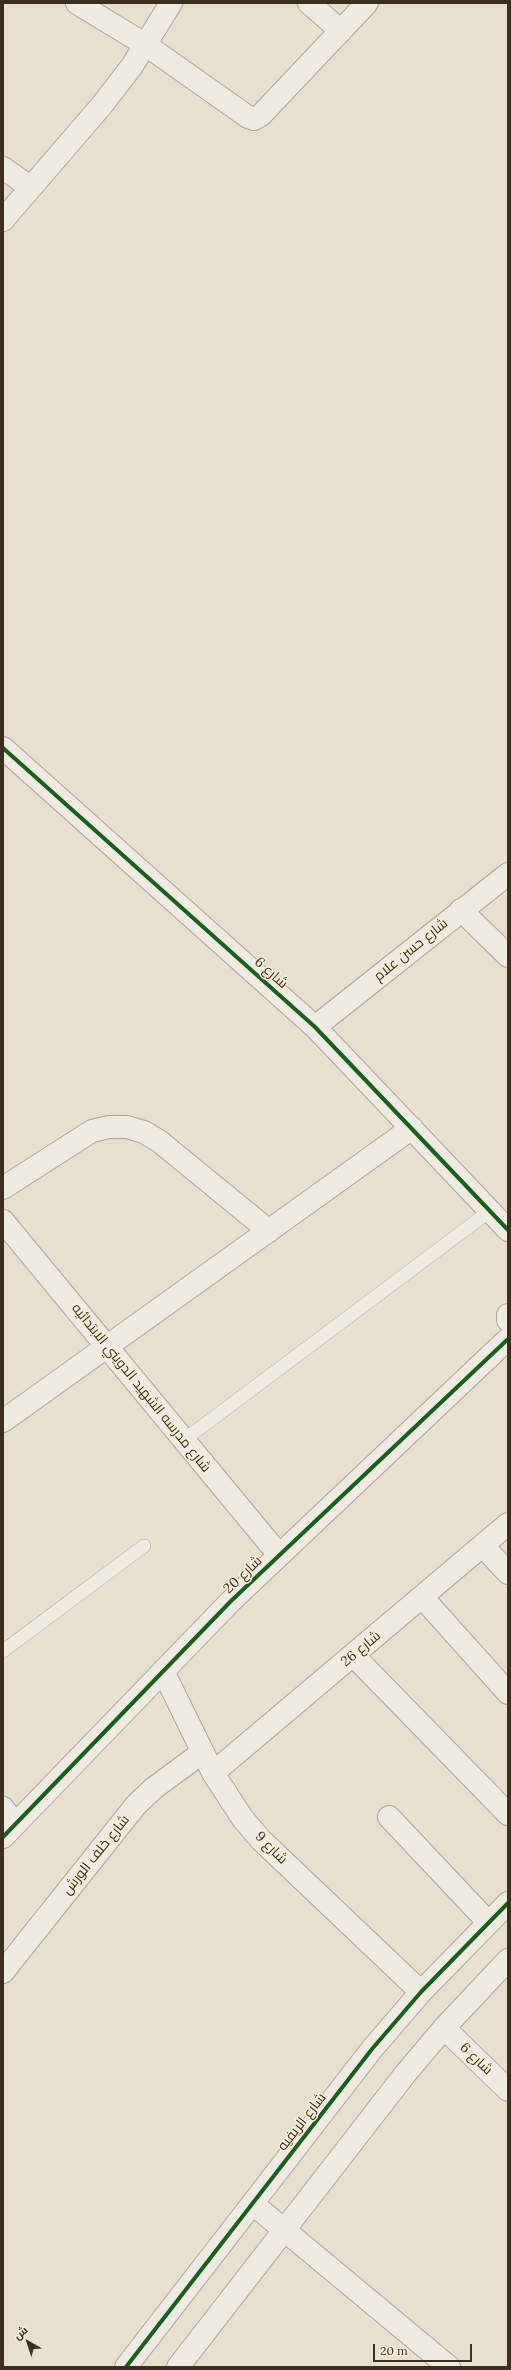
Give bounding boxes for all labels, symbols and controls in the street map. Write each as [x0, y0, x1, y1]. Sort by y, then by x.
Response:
street label: شارع حسن علام [371, 915, 451, 985]
street label: شارع 6 [251, 954, 291, 992]
street label: شارع مدرسه الشهيد الدويني الابتدائيه [68, 1300, 214, 1476]
street label: شارع 20 [220, 1553, 266, 1597]
street label: شارع 26 [338, 1628, 384, 1670]
street label: شارع خلف الورش [59, 1812, 133, 1898]
street label: شارع 9 [251, 1828, 291, 1868]
street label: شارع 6 [456, 2039, 496, 2079]
street label: شارع الريفيه [274, 2090, 330, 2154]
north arrow [8, 2322, 48, 2362]
text: ش [11, 2323, 30, 2343]
scale bar [375, 2336, 474, 2362]
text: 20 m [380, 2343, 408, 2358]

